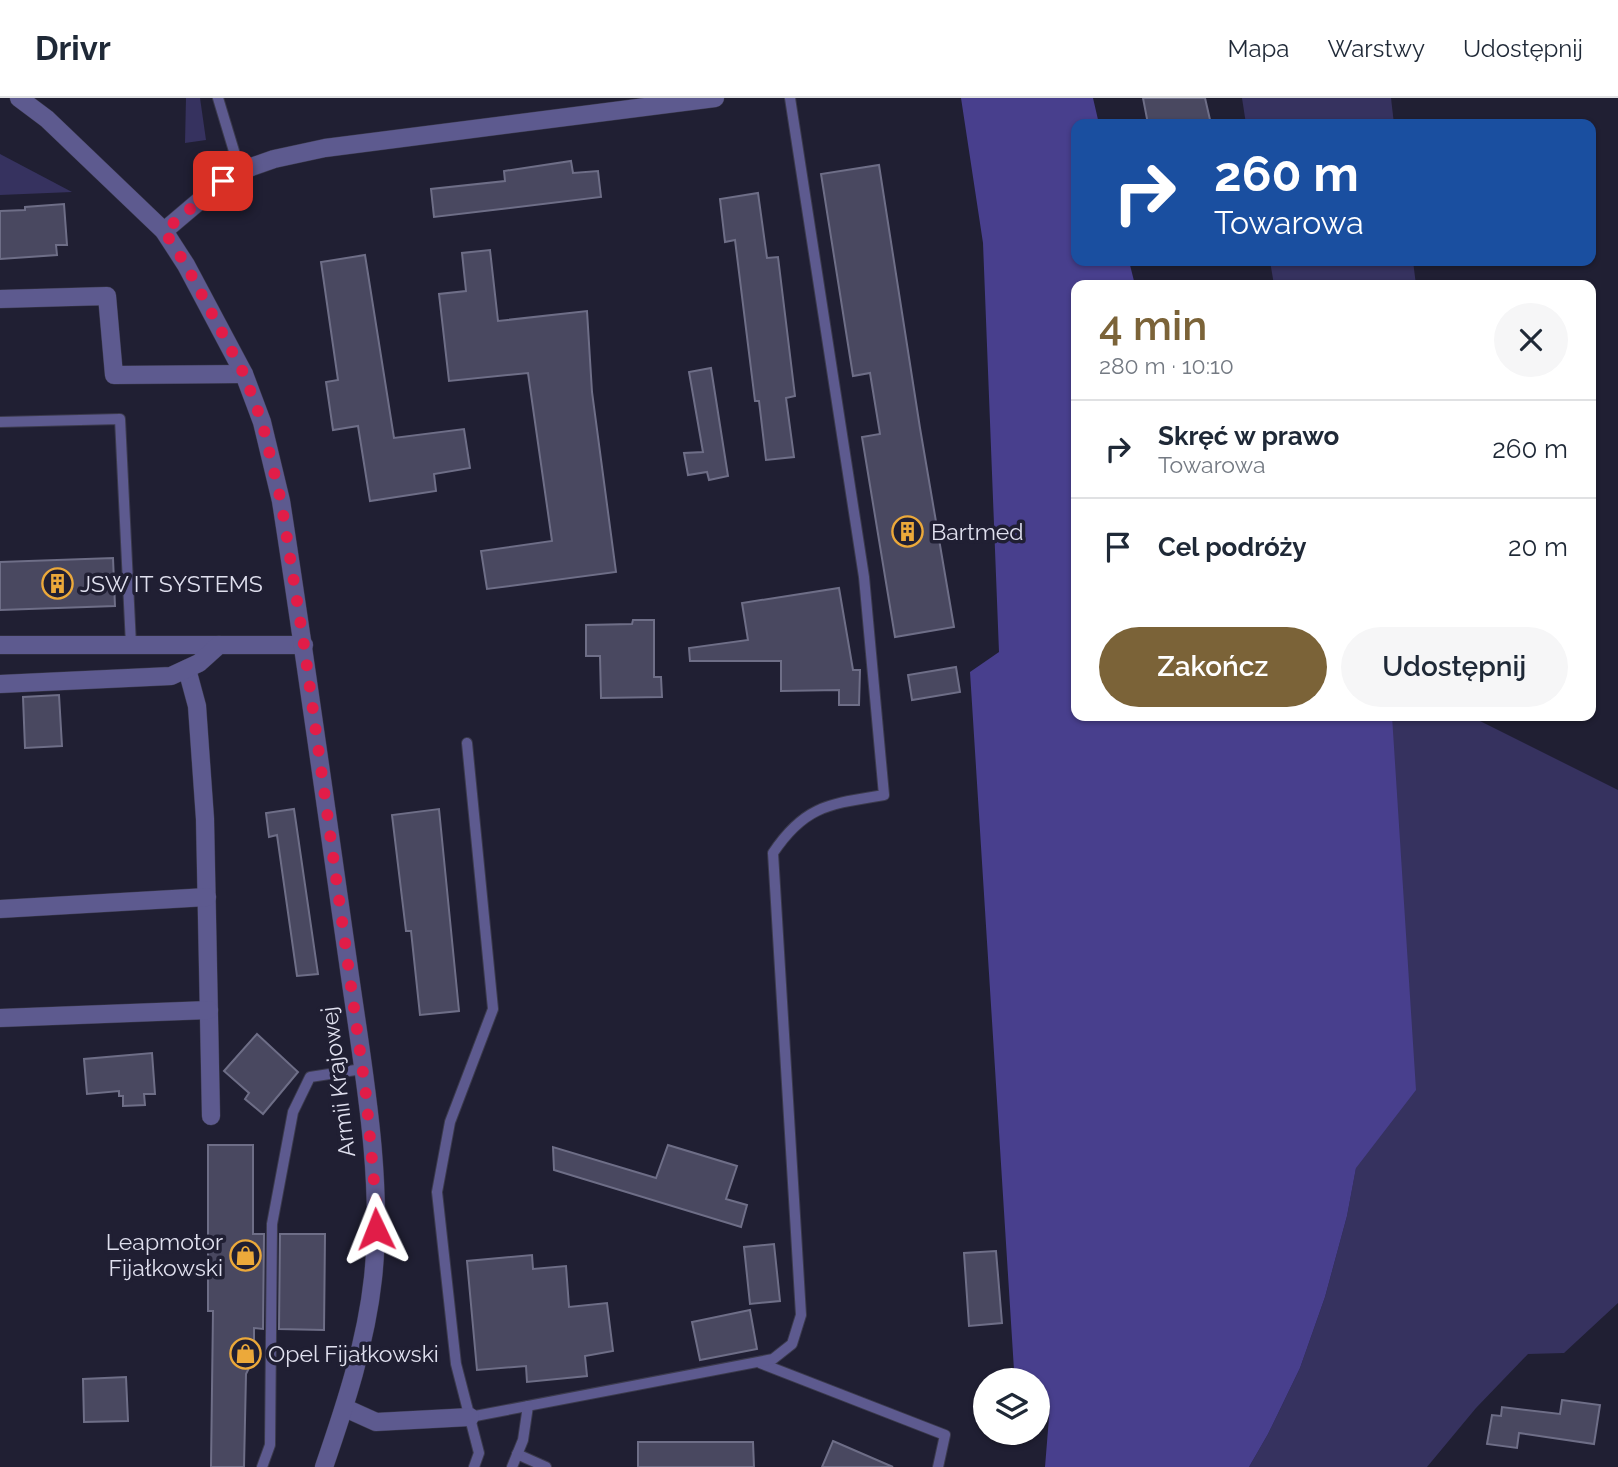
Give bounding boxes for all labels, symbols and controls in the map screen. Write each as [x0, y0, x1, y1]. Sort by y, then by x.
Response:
text: Drivr [35, 29, 111, 68]
text: Mapa [1228, 34, 1289, 63]
text: Warstwy [1327, 34, 1425, 63]
text: Udostępnij [1463, 34, 1583, 63]
text: 260 m [1214, 145, 1359, 202]
icon: right [1099, 147, 1190, 238]
pin [193, 151, 253, 211]
icon: arrive [204, 162, 242, 200]
text: Towarowa [1214, 204, 1364, 241]
text: 4 min [1099, 301, 1207, 350]
button: close [1494, 303, 1568, 377]
text: 280 m · 10:10 [1099, 352, 1234, 379]
text: Skręć w prawo [1158, 421, 1339, 451]
icon: right [1099, 430, 1137, 468]
text: 260 m [1492, 434, 1568, 464]
text: Towarowa [1158, 451, 1266, 478]
building icon: Bartmed [891, 515, 925, 549]
place label: Bartmed [931, 518, 1024, 545]
icon: arrive [1099, 528, 1137, 566]
text: Cel podróży [1158, 532, 1307, 562]
text: 20 m [1508, 532, 1568, 562]
building icon: JSW IT SYSTEMS [40, 567, 74, 601]
place label: JSW IT SYSTEMS [80, 570, 263, 597]
button: Zakończ [1099, 627, 1327, 707]
button: Udostępnij [1341, 627, 1568, 707]
street label: Armii Krajowej [315, 1005, 360, 1159]
position arrow [339, 1192, 413, 1266]
place label: Leapmotor Fijałkowski [106, 1228, 223, 1281]
shop icon: Leapmotor Fijałkowski [229, 1238, 263, 1272]
shop icon: Opel Fijałkowski [228, 1337, 262, 1371]
place label: Opel Fijałkowski [268, 1340, 439, 1367]
map controls [973, 1368, 1050, 1445]
button: layers [973, 1368, 1050, 1445]

